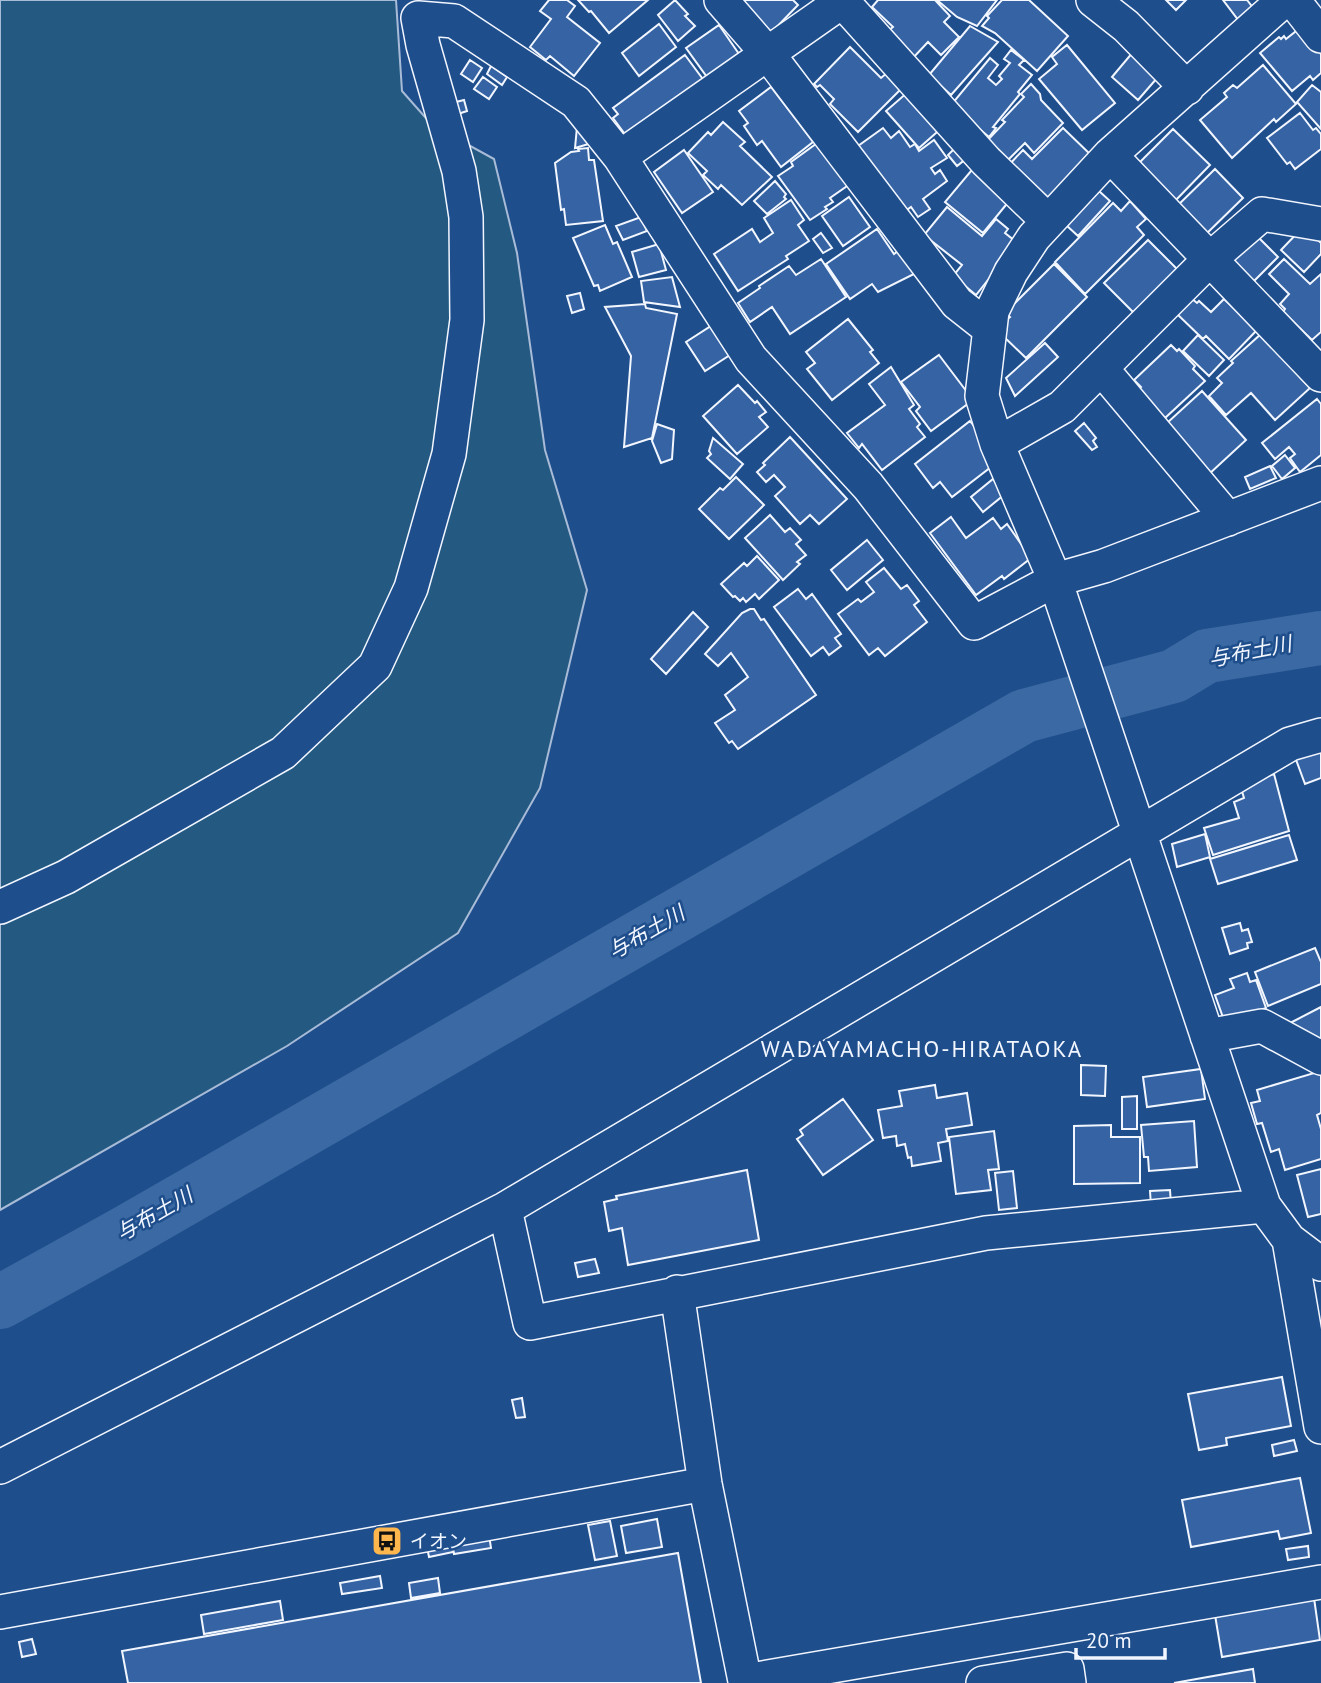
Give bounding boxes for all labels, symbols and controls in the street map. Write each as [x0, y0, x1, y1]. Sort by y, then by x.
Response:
water label: 与布土川 [1206, 629, 1296, 672]
water label: 与布土川 [603, 898, 691, 965]
district label: WADAYAMACHO-HIRATAOKA [761, 1034, 1083, 1063]
water label: 与布土川 [111, 1180, 199, 1247]
bus stop icon: イオン [370, 1524, 404, 1558]
place label: イオン [410, 1529, 467, 1553]
scale bar [1076, 1616, 1165, 1660]
text: 20 m [1086, 1627, 1132, 1654]

